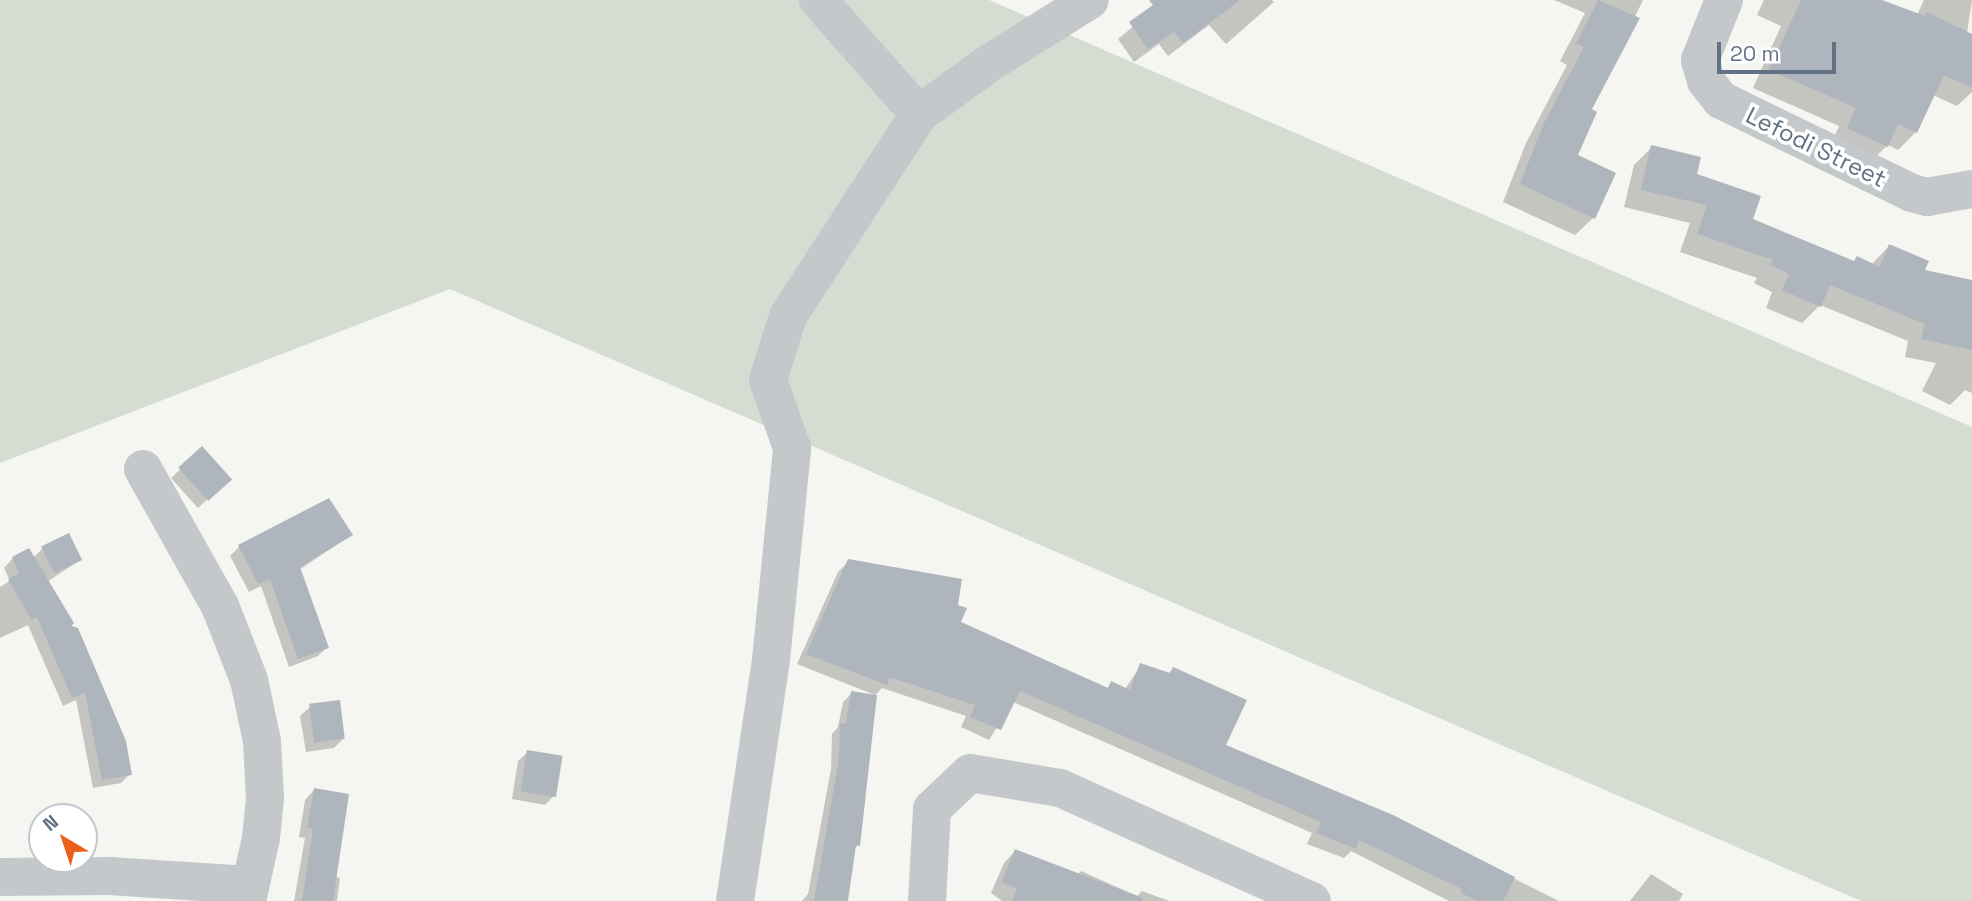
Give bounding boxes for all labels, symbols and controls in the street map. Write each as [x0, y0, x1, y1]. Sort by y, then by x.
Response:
scale bar [1720, 28, 1839, 72]
text: 20 m [1730, 40, 1780, 67]
street label: Lefodi Street [1741, 101, 1891, 193]
north arrow [28, 803, 98, 873]
text: N [38, 809, 64, 837]

